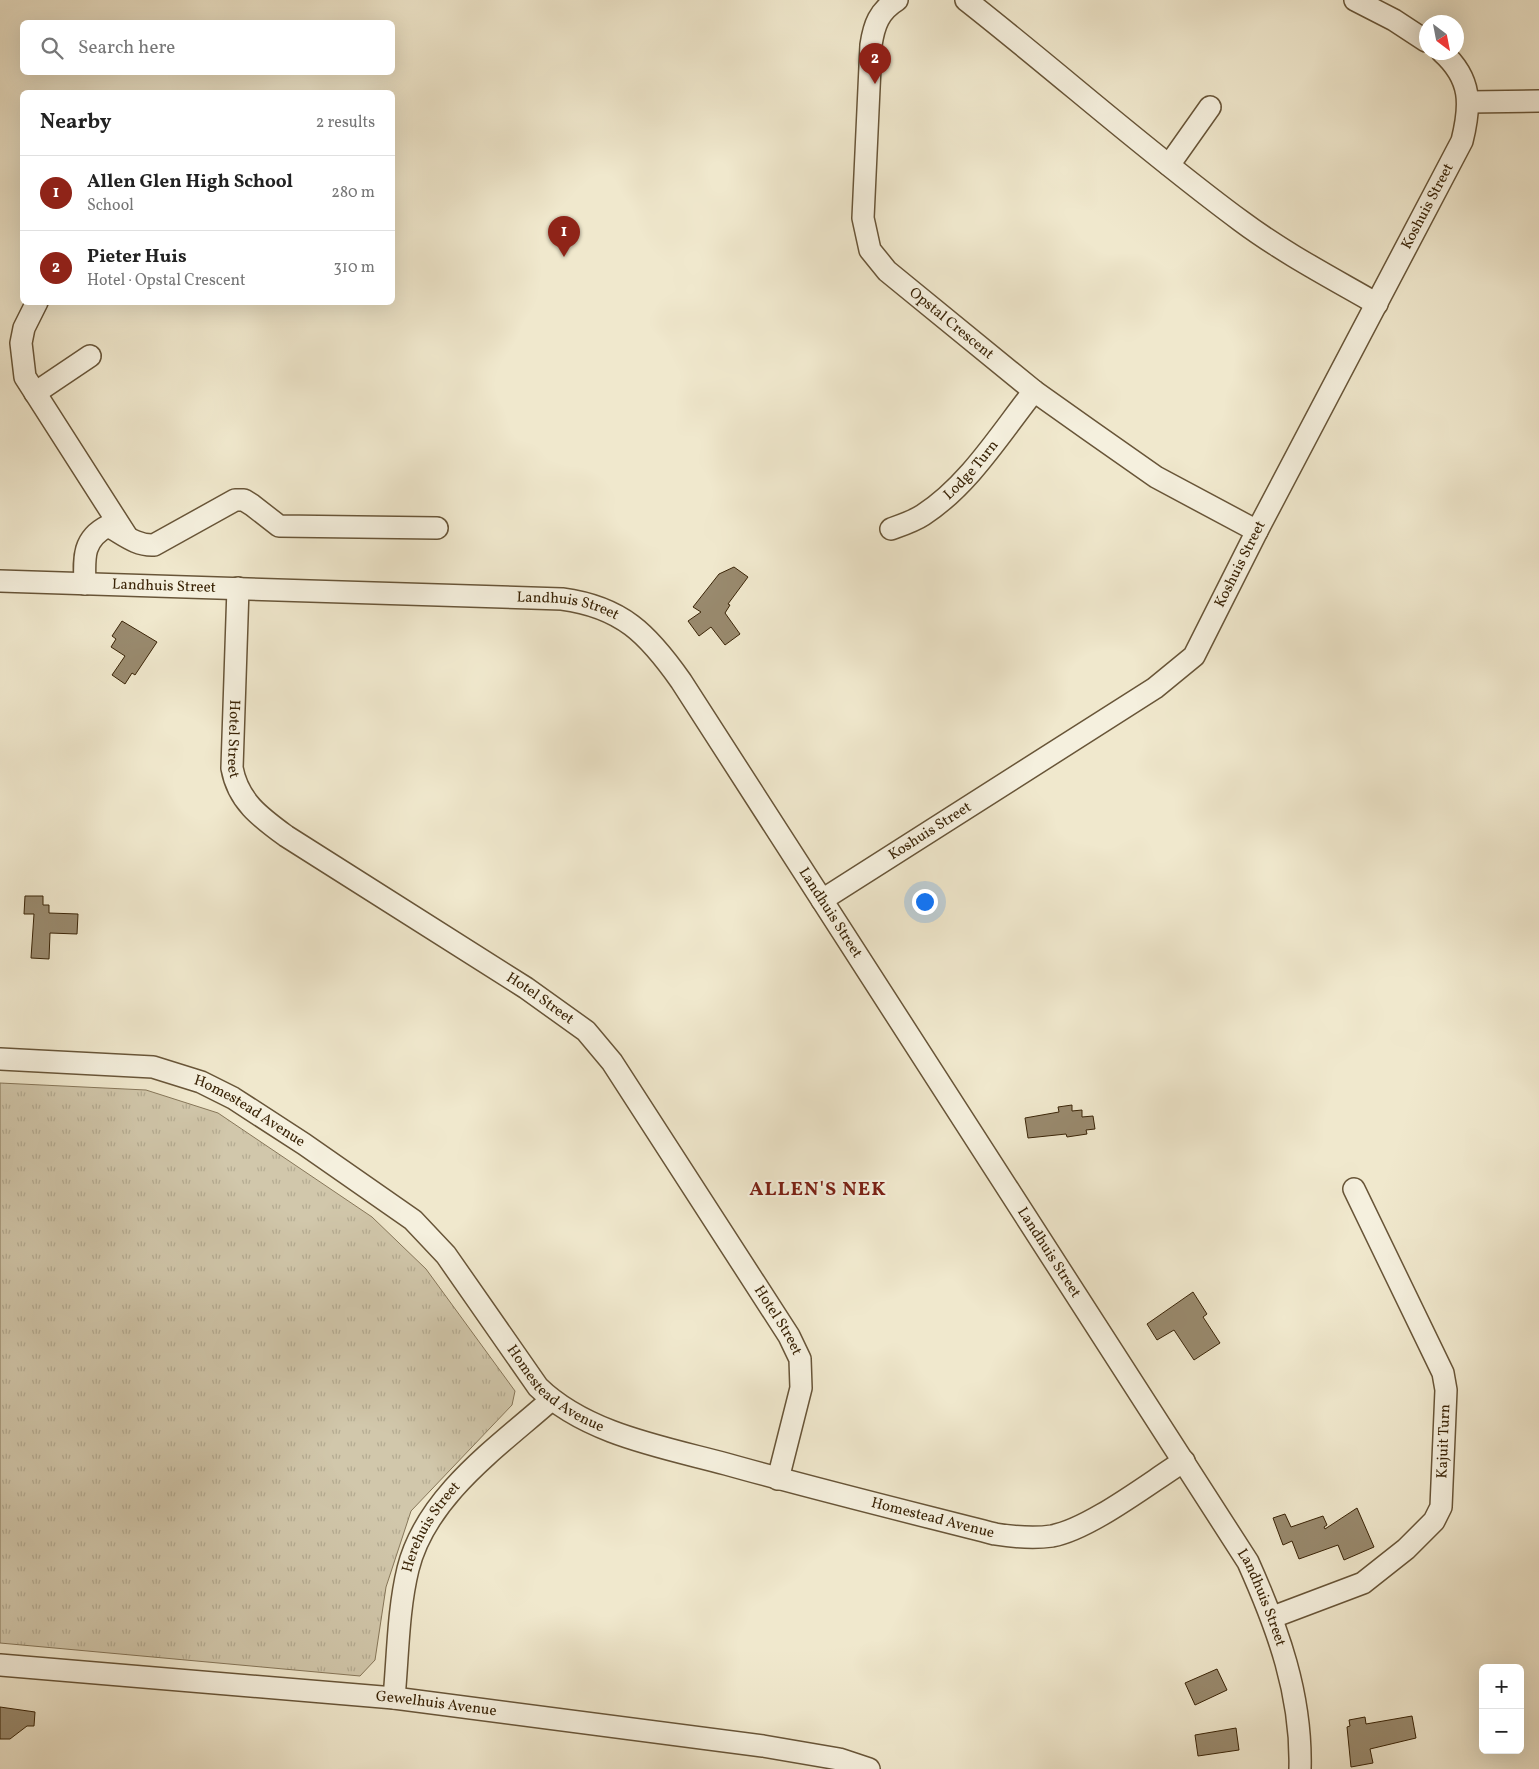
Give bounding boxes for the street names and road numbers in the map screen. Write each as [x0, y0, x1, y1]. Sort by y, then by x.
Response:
street label: Koshuis Street [1396, 160, 1459, 253]
street label: Opstal Crescent [904, 282, 998, 365]
street label: Lodge Turn [939, 436, 1004, 505]
street label: Koshuis Street [1210, 517, 1271, 611]
street label: Landhuis Street [112, 574, 216, 598]
street label: Landhuis Street [516, 587, 623, 626]
street label: Hotel Street [221, 699, 245, 781]
street label: Koshuis Street [884, 797, 976, 866]
street label: Landhuis Street [793, 863, 867, 962]
street label: Hotel Street [502, 967, 578, 1030]
street label: Homestead Avenue [191, 1070, 309, 1152]
street label: Landhuis Street [1012, 1203, 1086, 1302]
street label: Hotel Street [749, 1281, 807, 1359]
street label: Homestead Avenue [501, 1341, 607, 1438]
street label: Kajuit Turn [1432, 1404, 1456, 1479]
street label: Herehuis Street [397, 1477, 465, 1575]
street label: Homestead Avenue [869, 1492, 997, 1544]
street label: Landhuis Street [1232, 1545, 1291, 1649]
street label: Gewelhuis Avenue [375, 1686, 498, 1722]

